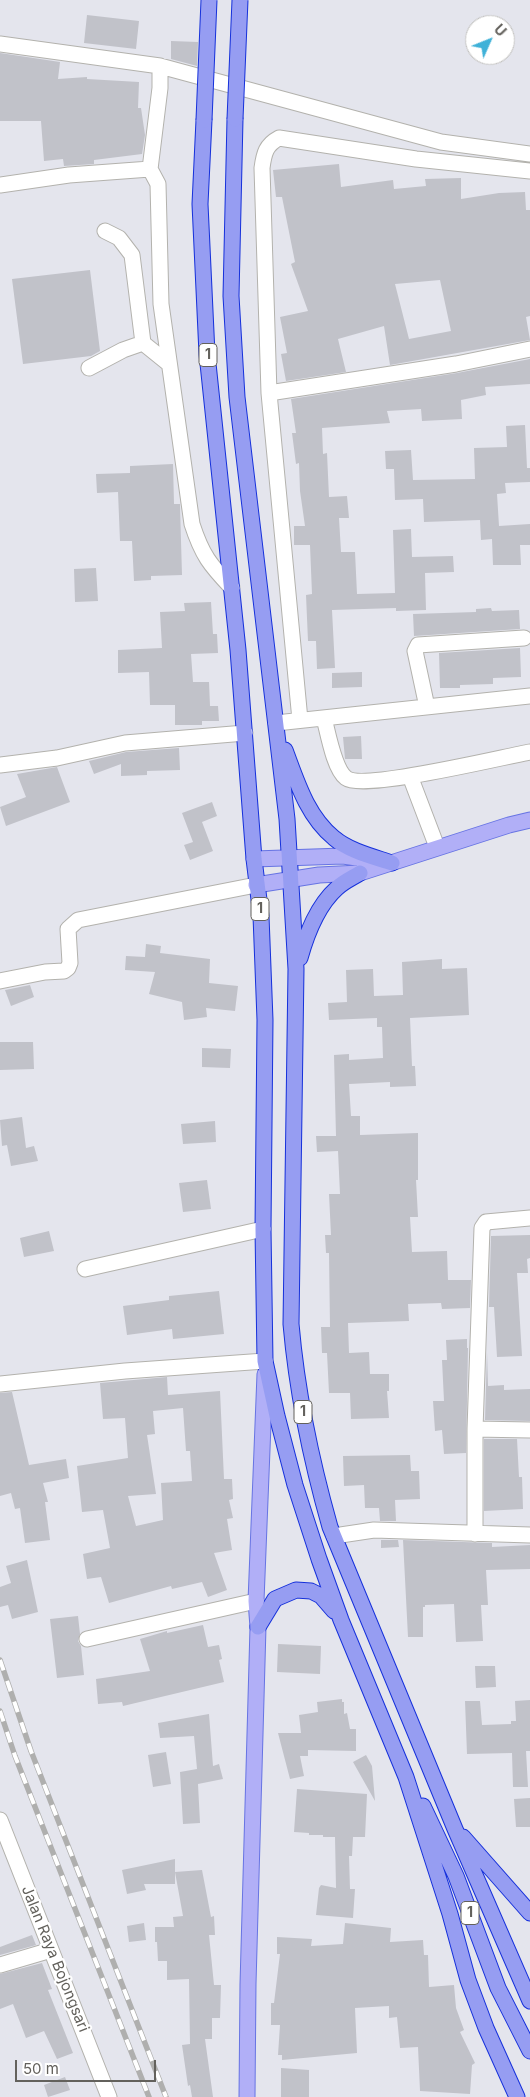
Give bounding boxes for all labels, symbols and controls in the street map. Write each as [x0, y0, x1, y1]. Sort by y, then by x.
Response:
north arrow [465, 15, 515, 65]
text: U [491, 20, 510, 40]
road number: 1 [199, 344, 217, 366]
road number: 1 [251, 898, 269, 921]
road number: 1 [294, 1400, 312, 1424]
street label: Jalan Raya Bojongsari [17, 1883, 93, 2035]
road number: 1 [461, 1902, 479, 1925]
scale bar [18, 2050, 159, 2082]
text: 50 m [23, 2059, 59, 2078]

